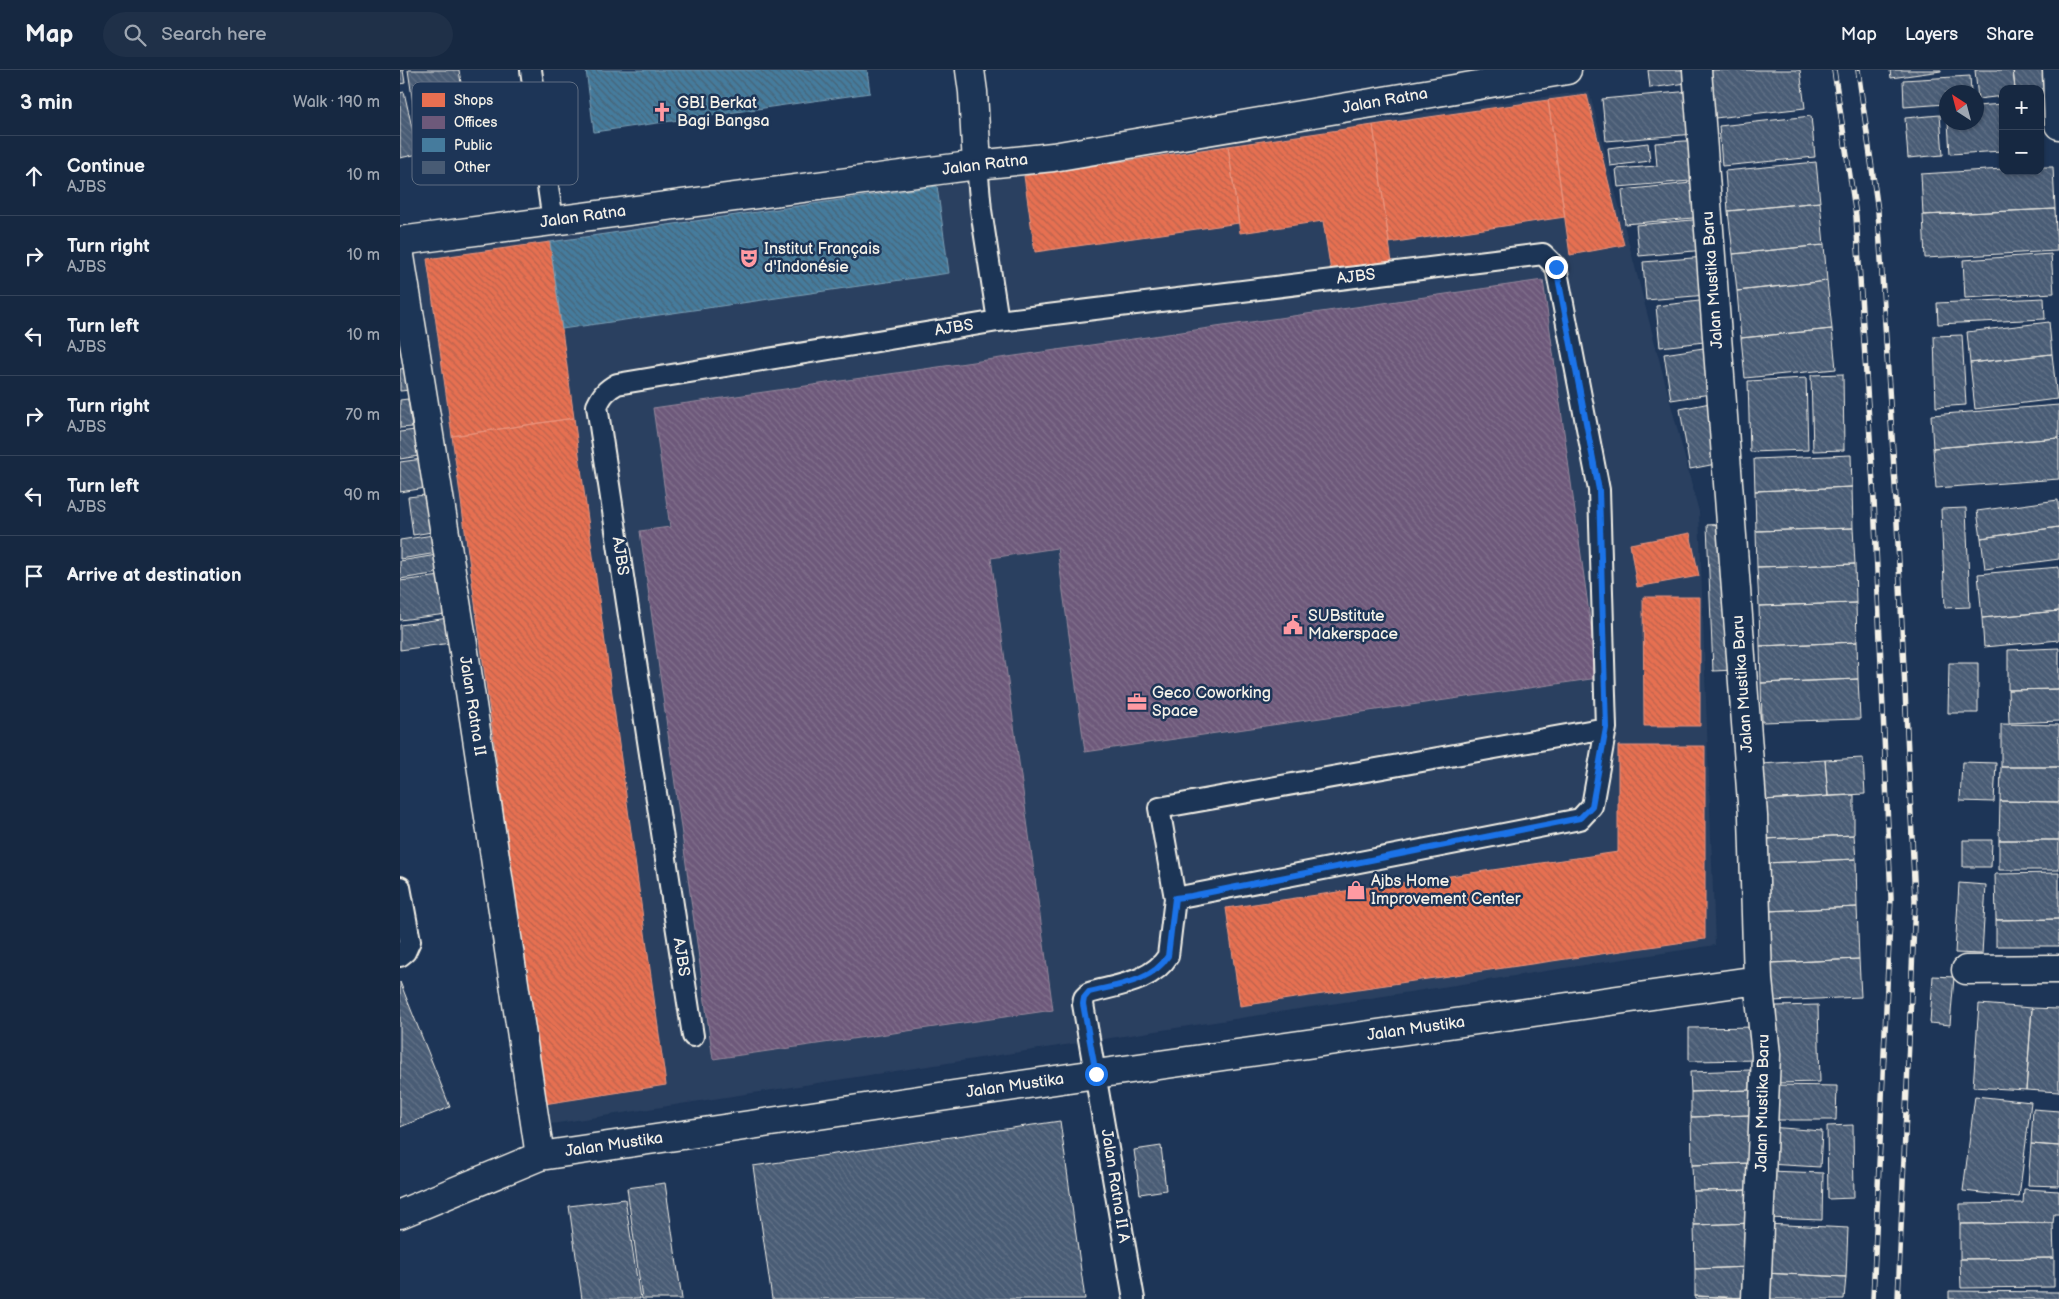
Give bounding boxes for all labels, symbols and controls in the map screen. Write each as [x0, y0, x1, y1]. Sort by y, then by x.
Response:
search box [103, 12, 453, 57]
text: Map [25, 20, 73, 49]
icon: search [121, 21, 149, 49]
text: Search here [161, 23, 267, 46]
text: Map [1841, 24, 1877, 45]
text: Layers [1905, 24, 1958, 45]
text: Share [1986, 24, 2034, 45]
legend [412, 82, 578, 185]
street label: Jalan Ratna [1341, 84, 1429, 118]
north arrow [1939, 85, 1984, 130]
map controls [1999, 85, 2044, 175]
button: + [1999, 85, 2044, 130]
text: 3 min [20, 90, 73, 115]
text: Shops [454, 92, 493, 109]
text: Walk · 190 m [293, 93, 380, 112]
place label: GBI Berkat Bagi Bangsa [677, 94, 770, 131]
church icon: GBI Berkat Bagi Bangsa [651, 101, 673, 123]
text: Offices [454, 114, 497, 131]
button: − [1999, 130, 2044, 175]
text: Public [454, 137, 492, 154]
street label: Jalan Ratna [941, 150, 1029, 180]
text: Continue [67, 155, 145, 178]
text: Other [454, 159, 491, 176]
icon: ahead [20, 162, 48, 190]
text: 10 m [347, 166, 380, 185]
text: AJBS [67, 178, 106, 197]
street label: Jalan Ratna [539, 202, 627, 232]
street label: Jalan Mustika Baru [1699, 211, 1727, 349]
text: Turn right [67, 235, 150, 258]
place label: Institut Français d'Indonésie [764, 240, 880, 277]
icon: right [20, 242, 48, 270]
text: 10 m [347, 246, 380, 265]
theatre icon: Institut Français d'Indonésie [738, 247, 760, 269]
route end [1545, 256, 1568, 279]
text: AJBS [67, 258, 106, 277]
street label: AJBS [1335, 265, 1377, 289]
text: Turn left [67, 315, 139, 338]
street label: AJBS [933, 316, 975, 340]
icon: left [20, 322, 48, 350]
text: 10 m [347, 326, 380, 345]
text: AJBS [67, 338, 106, 357]
text: Turn right [67, 395, 150, 418]
icon: right [20, 402, 48, 430]
text: 70 m [345, 406, 380, 425]
text: AJBS [67, 418, 106, 437]
text: Turn left [67, 475, 139, 498]
icon: left [20, 482, 48, 510]
text: 90 m [344, 486, 380, 505]
text: AJBS [67, 498, 106, 517]
street label: AJBS [608, 535, 632, 577]
icon: arrive [20, 562, 48, 590]
text: Arrive at destination [67, 564, 242, 587]
place label: SUBstitute Makerspace [1308, 607, 1398, 644]
public building icon: SUBstitute Makerspace [1282, 614, 1304, 636]
street label: Jalan Mustika Baru [1729, 615, 1757, 753]
street label: Jalan Ratna II [455, 655, 489, 757]
place label: Geco Coworking Space [1152, 684, 1271, 721]
office icon: Geco Coworking Space [1126, 691, 1148, 713]
place label: Ajbs Home Improvement Center [1371, 872, 1521, 909]
shop icon: Ajbs Home Improvement Center [1345, 879, 1367, 901]
street label: AJBS [669, 936, 693, 978]
street label: Jalan Mustika [1366, 1013, 1466, 1045]
street label: Jalan Mustika Baru [1752, 1034, 1774, 1172]
route start [1085, 1063, 1108, 1086]
street label: Jalan Mustika [965, 1070, 1065, 1102]
street label: Jalan Ratna II A [1097, 1128, 1133, 1244]
street label: Jalan Mustika [564, 1129, 664, 1161]

